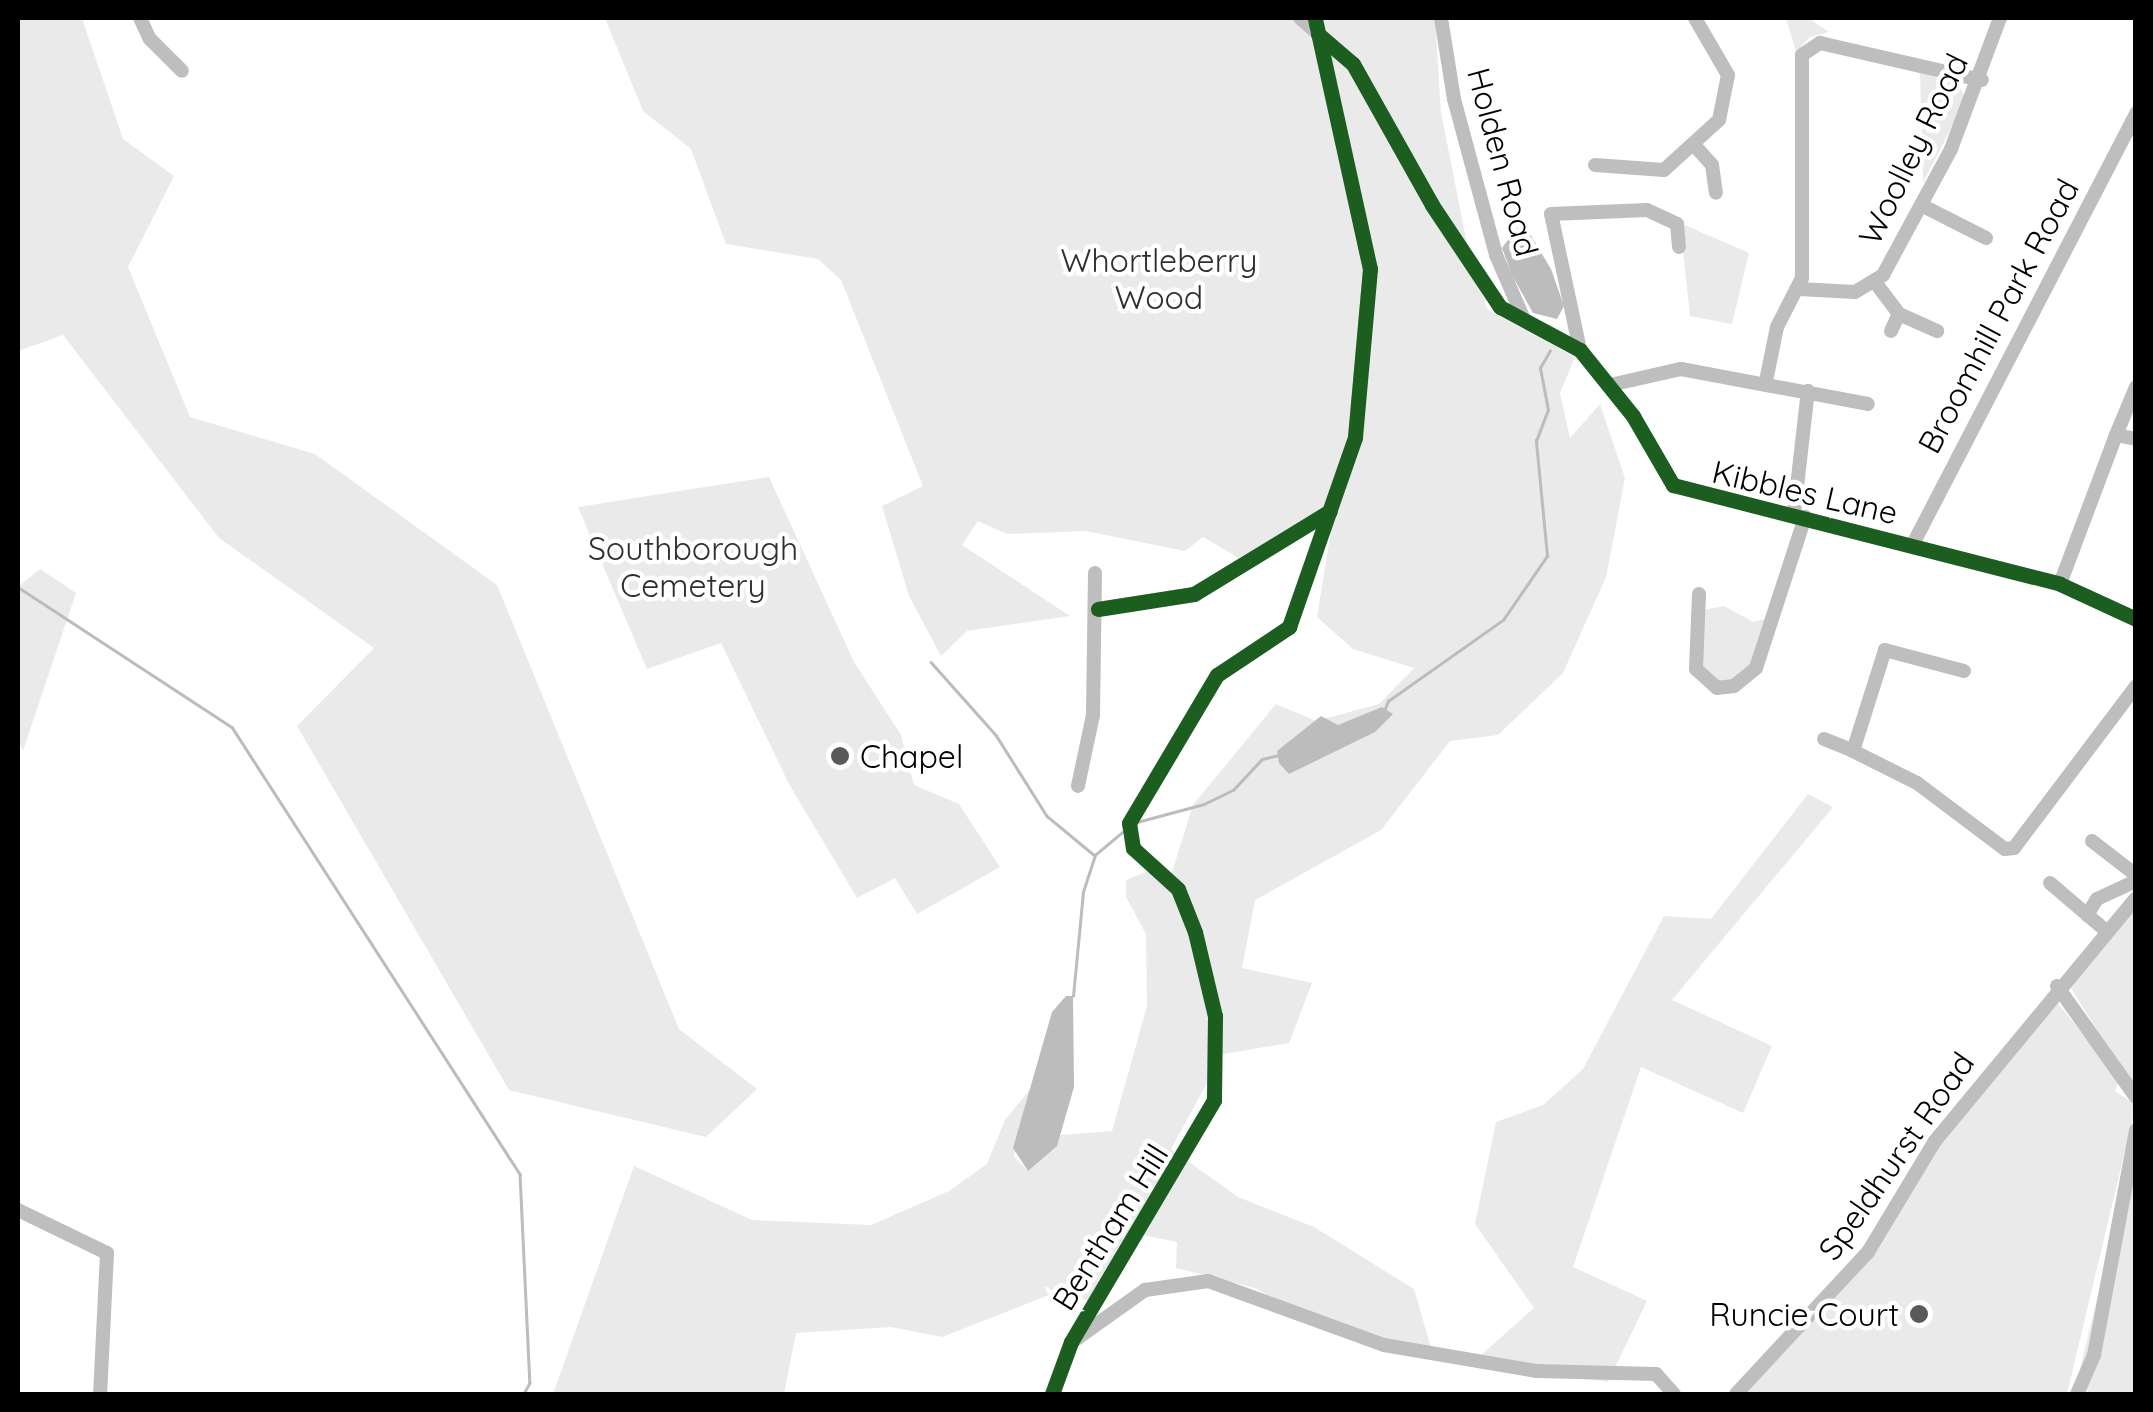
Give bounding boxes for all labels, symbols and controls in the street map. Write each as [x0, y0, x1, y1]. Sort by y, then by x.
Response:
street label: Woolley Road [1850, 47, 1976, 251]
street label: Holden Road [1459, 64, 1547, 260]
street label: Broomhill Park Road [1910, 172, 2086, 460]
park label: Whortleberry Wood [1061, 242, 1257, 317]
street label: Kibbles Lane [1709, 452, 1901, 532]
park label: Southborough Cemetery [588, 530, 798, 605]
place label: Chapel [860, 737, 963, 775]
marker: Chapel [829, 745, 851, 767]
street label: Speldhurst Road [1810, 1045, 1982, 1267]
street label: Bentham Hill [1044, 1137, 1176, 1317]
place label: Runcie Court [1709, 1295, 1899, 1333]
marker: Runcie Court [1908, 1303, 1930, 1325]

